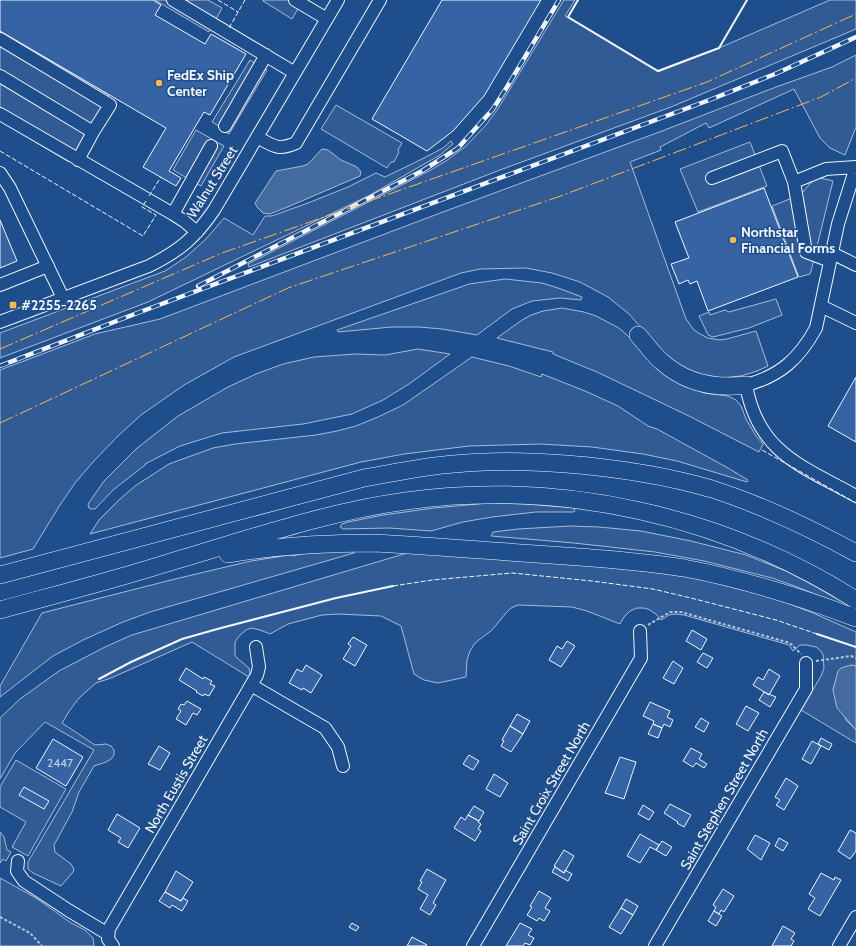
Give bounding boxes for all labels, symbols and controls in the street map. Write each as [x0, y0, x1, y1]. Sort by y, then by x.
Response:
place label: FedEx Ship Center [167, 66, 234, 100]
marker: FedEx Ship Center [154, 78, 164, 88]
street label: Walnut Street [183, 142, 241, 221]
place label: Northstar Financial Forms [741, 223, 835, 257]
marker: Northstar Financial Forms [728, 235, 738, 245]
place label: #2255-2265 [21, 296, 97, 314]
marker: #2255-2265 [8, 300, 18, 310]
street label: Saint Croix Street North [508, 718, 594, 848]
street label: Saint Stephen Street North [676, 725, 772, 873]
street label: North Eustis Street [141, 731, 212, 836]
house number: 2447 [47, 755, 73, 770]

